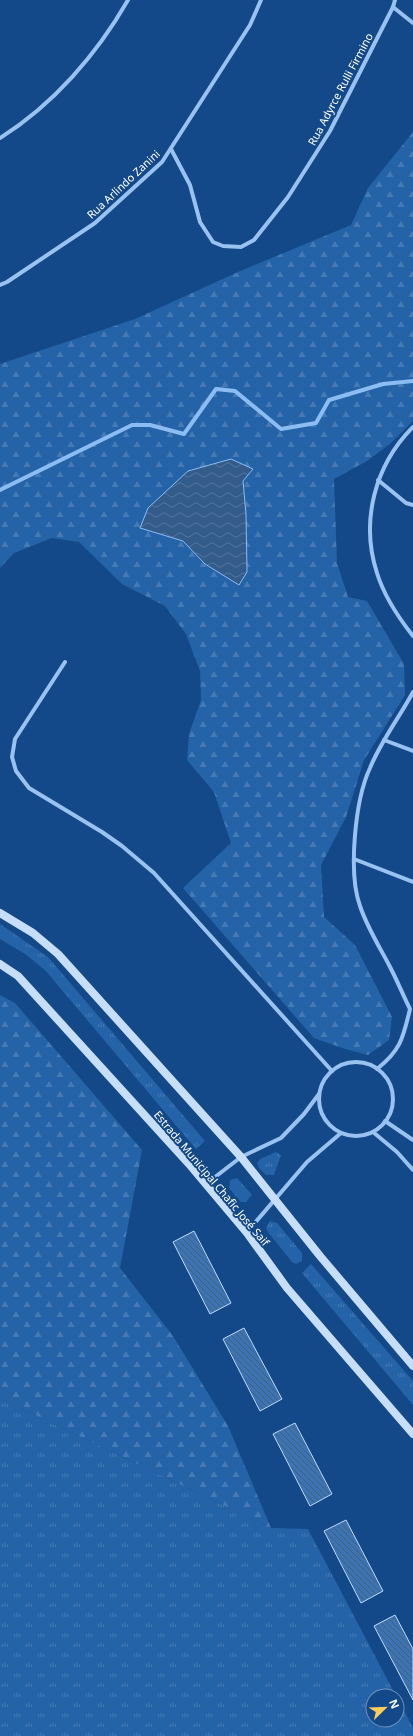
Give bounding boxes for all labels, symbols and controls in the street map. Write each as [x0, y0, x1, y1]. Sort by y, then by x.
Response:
street label: Rua Adyrce Rulli Firmino [304, 30, 376, 148]
street label: Rua Arlindo Zanini [83, 146, 163, 222]
street label: Estrada Municipal Chafic José Saif [151, 1107, 274, 1250]
north arrow [365, 1688, 405, 1728]
text: N [386, 1697, 403, 1711]

